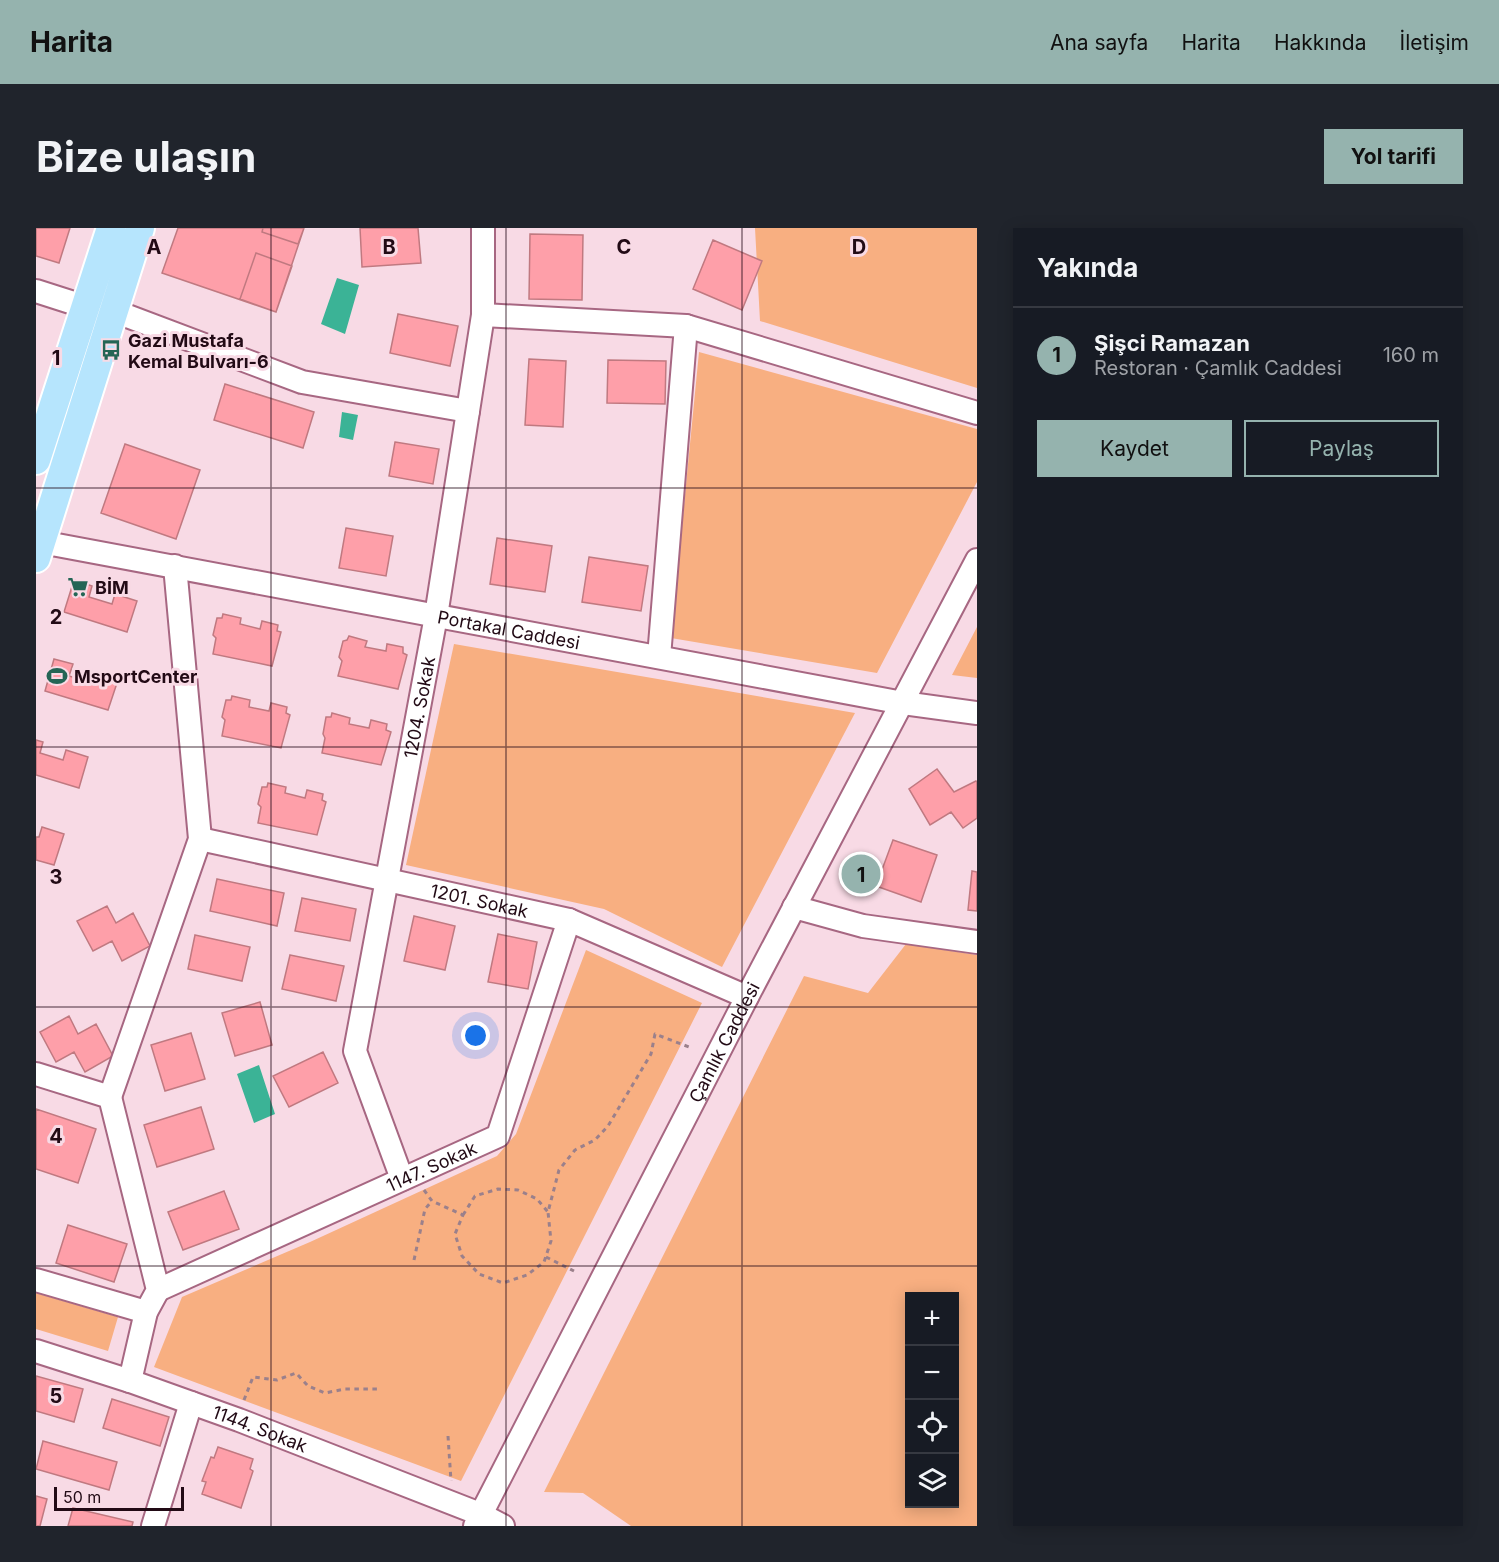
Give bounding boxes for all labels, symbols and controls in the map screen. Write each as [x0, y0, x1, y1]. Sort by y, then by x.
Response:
text: Harita [30, 25, 113, 59]
text: Ana sayfa [1050, 30, 1148, 55]
text: Harita [1181, 30, 1241, 55]
text: Hakkında [1274, 30, 1367, 55]
text: İletişim [1400, 30, 1469, 55]
button: Yol tarifi [1324, 129, 1463, 184]
text: Bize ulaşın [36, 131, 256, 182]
text: A [147, 235, 162, 259]
text: B [382, 235, 396, 259]
text: C [617, 235, 631, 259]
text: D [852, 235, 866, 259]
text: Yakında [1037, 252, 1138, 283]
place label: Gazi Mustafa Kemal Bulvarı-6 [128, 330, 269, 372]
text: Şişci Ramazan [1094, 330, 1250, 356]
bus stop icon: Gazi Mustafa Kemal Bulvarı-6 [99, 338, 123, 362]
text: 1 [1052, 343, 1061, 367]
text: 160 m [1383, 343, 1439, 367]
text: 1 [52, 346, 60, 370]
text: Restoran · Çamlık Caddesi [1094, 356, 1342, 380]
button: Kaydet [1037, 420, 1232, 477]
button: Paylaş [1244, 420, 1439, 477]
supermarket icon: BİM [66, 575, 90, 599]
place label: BİM [95, 577, 129, 598]
text: 2 [50, 605, 62, 629]
street label: Portakal Caddesi [436, 606, 582, 653]
street label: 1204. Sokak [399, 655, 439, 760]
sports icon: MsportCenter [45, 664, 69, 688]
place label: MsportCenter [74, 666, 197, 687]
pin: 1 [842, 852, 880, 896]
text: 3 [50, 865, 62, 889]
street label: 1201. Sokak [429, 879, 530, 921]
street label: Çamlık Caddesi [684, 979, 763, 1106]
your location [461, 1021, 490, 1050]
text: 4 [49, 1124, 63, 1148]
street label: 1147. Sokak [383, 1137, 480, 1196]
map controls [905, 1292, 959, 1508]
button: + [905, 1292, 959, 1346]
button: − [905, 1346, 959, 1400]
text: 5 [50, 1384, 62, 1408]
button: locate [905, 1400, 959, 1454]
street label: 1144. Sokak [210, 1401, 310, 1456]
button: layers [905, 1454, 959, 1508]
scale bar [54, 1484, 184, 1512]
text: 50 m [63, 1487, 101, 1507]

